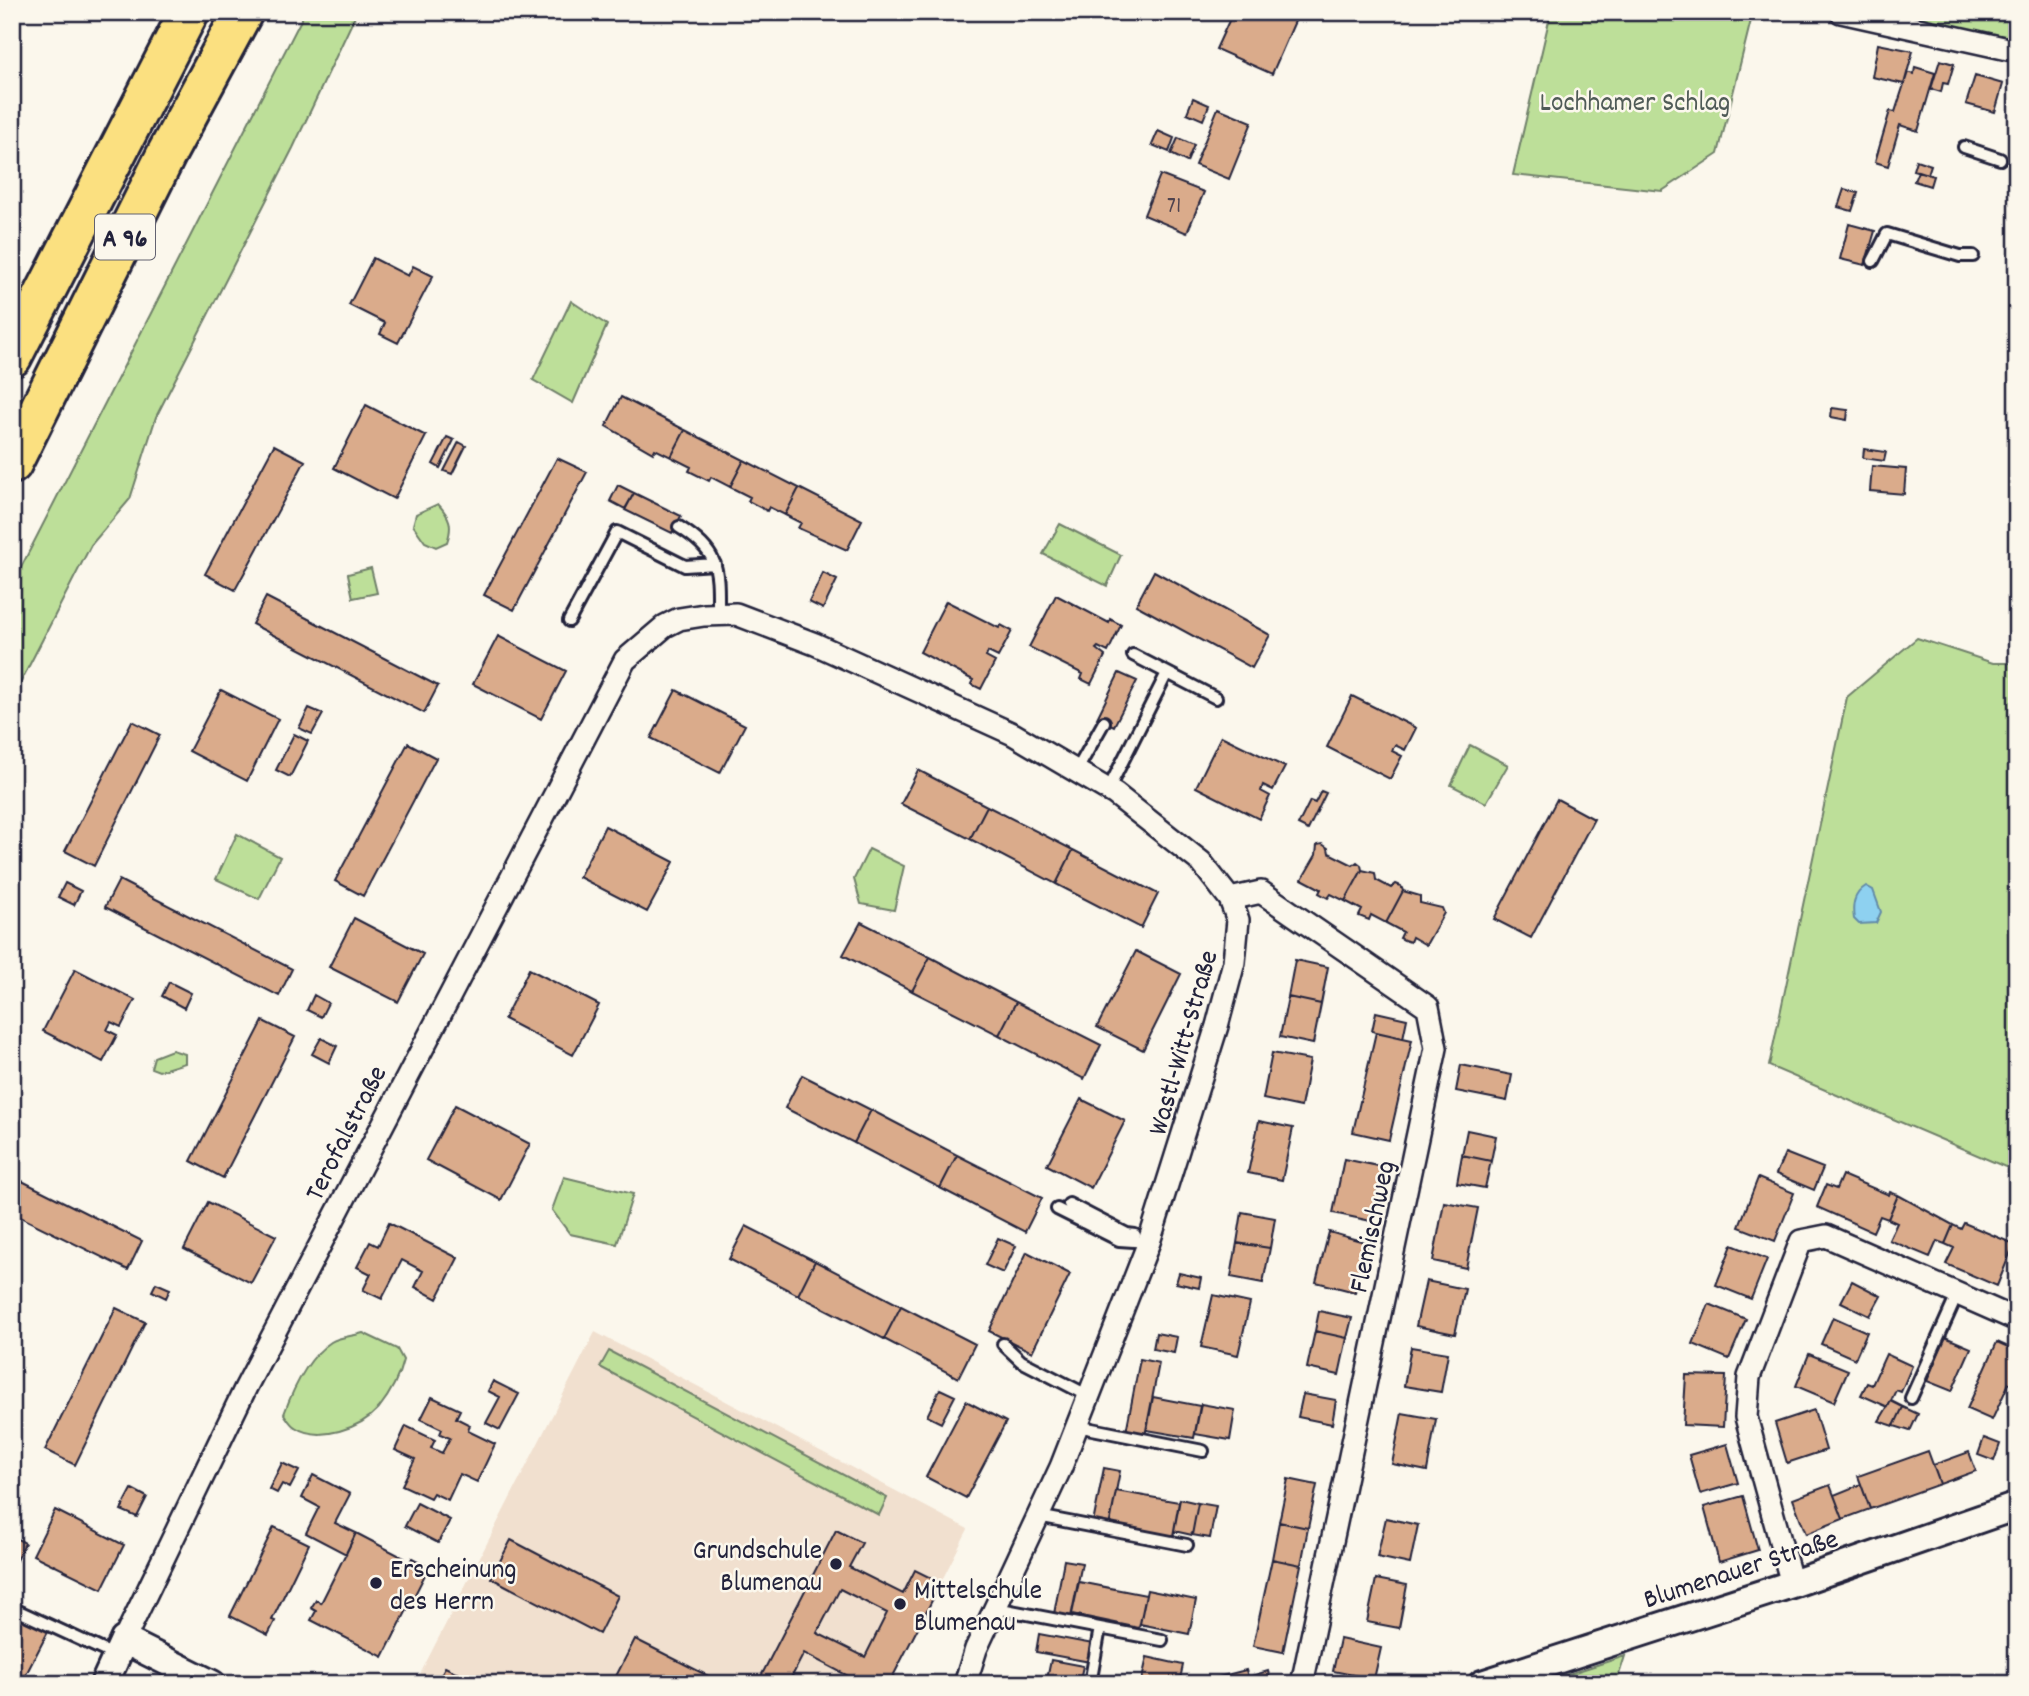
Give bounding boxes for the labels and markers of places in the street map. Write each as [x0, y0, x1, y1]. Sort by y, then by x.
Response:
place label: Grundschule Blumenau [692, 1533, 822, 1605]
place label: Erscheinung des Herrn [390, 1552, 517, 1624]
marker: Grundschule Blumenau [828, 1556, 844, 1572]
place label: Mittelschule Blumenau [914, 1573, 1042, 1645]
marker: Erscheinung des Herrn [368, 1575, 384, 1591]
marker: Mittelschule Blumenau [892, 1596, 908, 1612]

